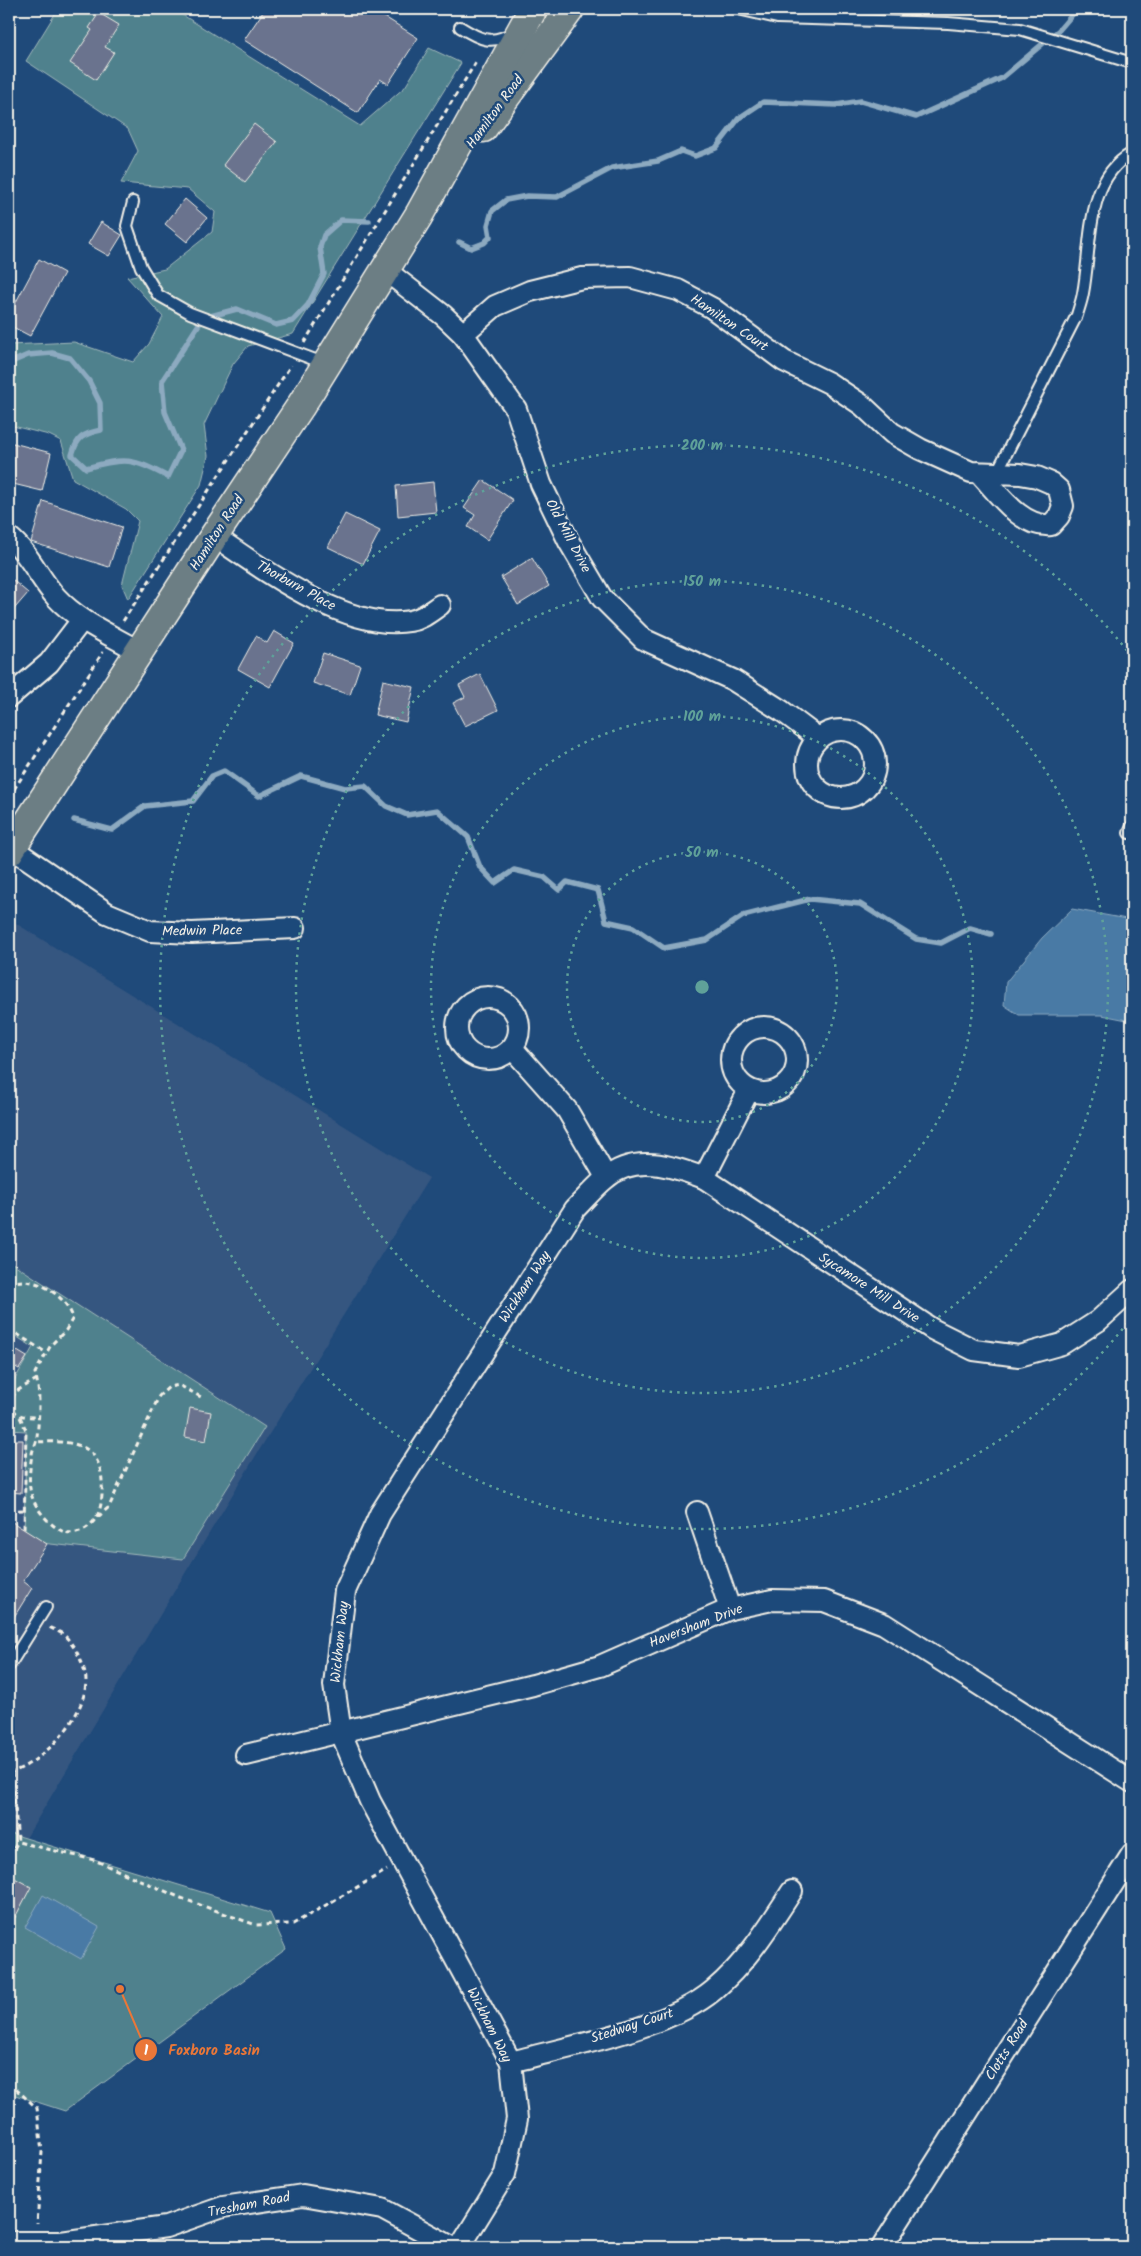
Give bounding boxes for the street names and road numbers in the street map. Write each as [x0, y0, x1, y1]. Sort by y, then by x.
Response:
street label: Hamilton Road [461, 70, 530, 154]
street label: Hamilton Court [685, 289, 773, 358]
street label: Hamilton Road [184, 490, 250, 575]
street label: Old Mill Drive [539, 495, 597, 577]
street label: Thorburn Place [252, 555, 340, 617]
street label: Medwin Place [162, 919, 243, 943]
street label: Wickham Way [493, 1246, 557, 1327]
street label: Sycamore Mill Drive [814, 1247, 925, 1329]
street label: Haversham Drive [646, 1598, 747, 1654]
street label: Wickham Way [325, 1600, 355, 1684]
street label: Wickham Way [461, 1983, 518, 2067]
street label: Stedway Court [588, 2002, 677, 2050]
street label: Clotts Road [979, 2014, 1035, 2085]
street label: Tresham Road [206, 2186, 293, 2224]

